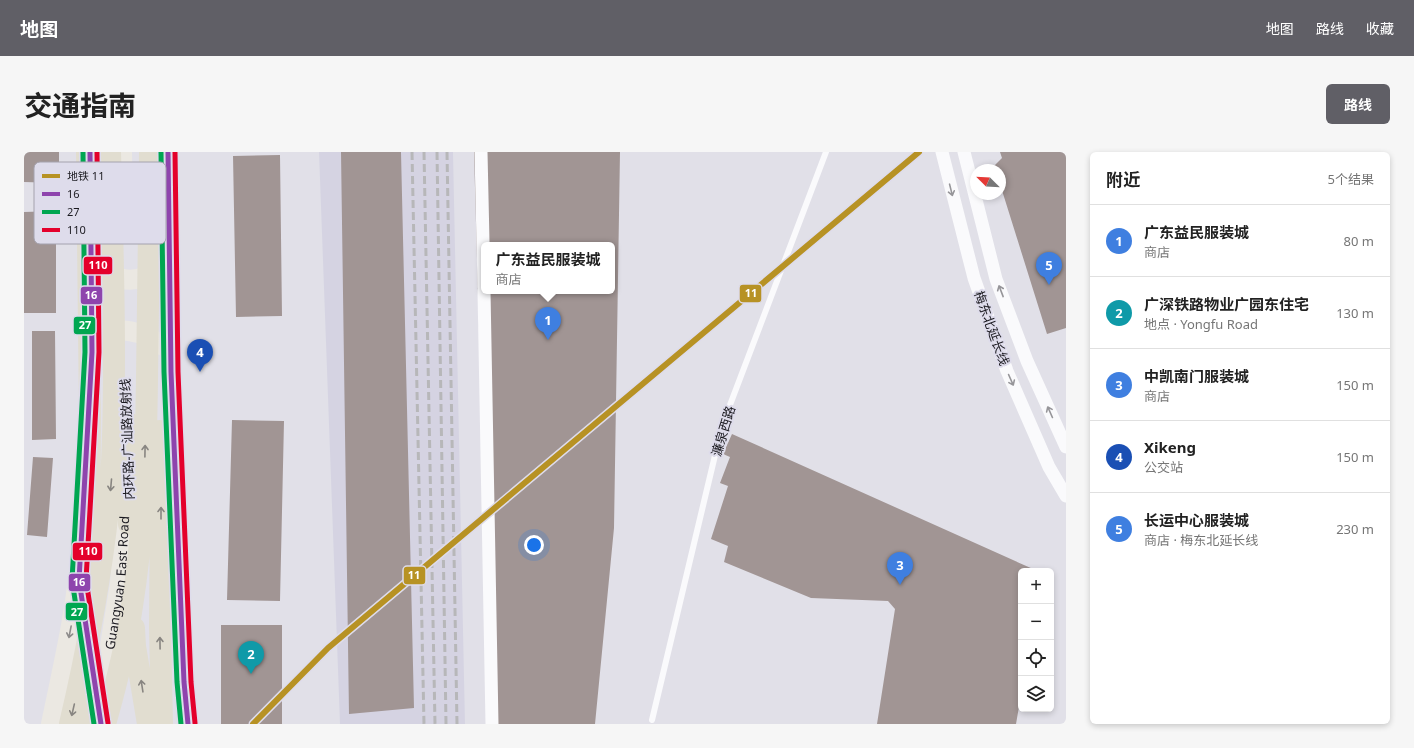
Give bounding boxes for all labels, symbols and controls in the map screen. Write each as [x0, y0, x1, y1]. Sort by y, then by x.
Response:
text: 地图 [20, 16, 58, 42]
text: 地图 [1266, 19, 1294, 38]
text: 路线 [1316, 19, 1344, 38]
text: 收藏 [1366, 19, 1394, 38]
button: 路线 [1326, 84, 1390, 124]
text: 交通指南 [24, 86, 136, 124]
legend [34, 162, 166, 244]
north arrow [970, 164, 1006, 200]
text: 地铁 11 [67, 168, 104, 183]
text: 附近 [1106, 168, 1140, 191]
text: 5个结果 [1328, 170, 1374, 188]
one-way arrow [948, 183, 956, 196]
text: 16 [67, 186, 80, 201]
text: 27 [67, 204, 80, 219]
text: 110 [67, 222, 86, 237]
text: 广东益民服装城 [1144, 222, 1249, 242]
text: 1 [1115, 232, 1123, 250]
text: 80 m [1344, 232, 1374, 250]
popup [481, 242, 615, 294]
text: 商店 [1144, 243, 1170, 261]
text: 广东益民服装城 [495, 249, 601, 269]
pin: 5 [1036, 252, 1062, 285]
line badge: 110 [83, 256, 113, 275]
text: 110 [89, 257, 107, 272]
text: 商店 [495, 270, 522, 288]
line badge: 11 [739, 284, 762, 303]
text: 11 [745, 285, 757, 300]
line badge: 16 [80, 286, 103, 305]
one-way arrow [996, 286, 1004, 298]
text: 16 [85, 287, 97, 302]
street label: 梅东北延长线 [970, 288, 1014, 368]
text: 广深铁路物业广园东住宅 [1144, 294, 1309, 314]
text: 2 [1115, 304, 1123, 322]
text: 130 m [1336, 304, 1374, 322]
pin: 1 [535, 307, 561, 340]
text: 地点 · Yongfu Road [1144, 315, 1258, 333]
line badge: 27 [73, 316, 96, 335]
text: 27 [79, 317, 91, 332]
pin: 4 [187, 339, 213, 372]
text: 中凯南门服装城 [1144, 366, 1249, 386]
one-way arrow [1008, 374, 1015, 386]
text: 3 [1115, 376, 1123, 394]
text: 150 m [1336, 376, 1374, 394]
street label: 内环路-广汕路放射线 [116, 378, 138, 500]
text: 商店 [1144, 387, 1170, 405]
street label: 濂泉西路 [707, 403, 739, 459]
one-way arrow [1046, 406, 1053, 418]
text: Xikeng [1144, 437, 1196, 457]
one-way arrow [141, 445, 149, 458]
text: 4 [1115, 448, 1123, 466]
text: 150 m [1336, 448, 1374, 466]
text: 公交站 [1144, 458, 1183, 476]
one-way arrow [107, 478, 114, 491]
one-way arrow [157, 507, 165, 520]
text: 长运中心服装城 [1144, 510, 1249, 530]
street label: Guangyuan East Road [101, 515, 133, 651]
text: 5 [1115, 520, 1123, 538]
text: 230 m [1336, 520, 1374, 538]
text: 商店 · 梅东北延长线 [1144, 531, 1258, 549]
your location [524, 535, 544, 555]
line badge: 110 [72, 542, 103, 561]
text: 110 [79, 543, 97, 558]
pin: 3 [887, 552, 913, 585]
line badge: 11 [403, 566, 426, 585]
text: 11 [408, 567, 420, 582]
map controls [1018, 568, 1054, 712]
button: + [1018, 568, 1054, 604]
line badge: 16 [68, 573, 91, 592]
text: 16 [73, 574, 85, 589]
line badge: 27 [65, 602, 88, 621]
text: 27 [71, 604, 83, 619]
button: − [1018, 604, 1054, 640]
one-way arrow [66, 625, 74, 638]
one-way arrow [156, 637, 164, 650]
button: locate [1018, 640, 1054, 676]
pin: 2 [238, 641, 264, 674]
button: layers [1018, 676, 1054, 712]
one-way arrow [138, 679, 146, 692]
one-way arrow [69, 703, 77, 716]

